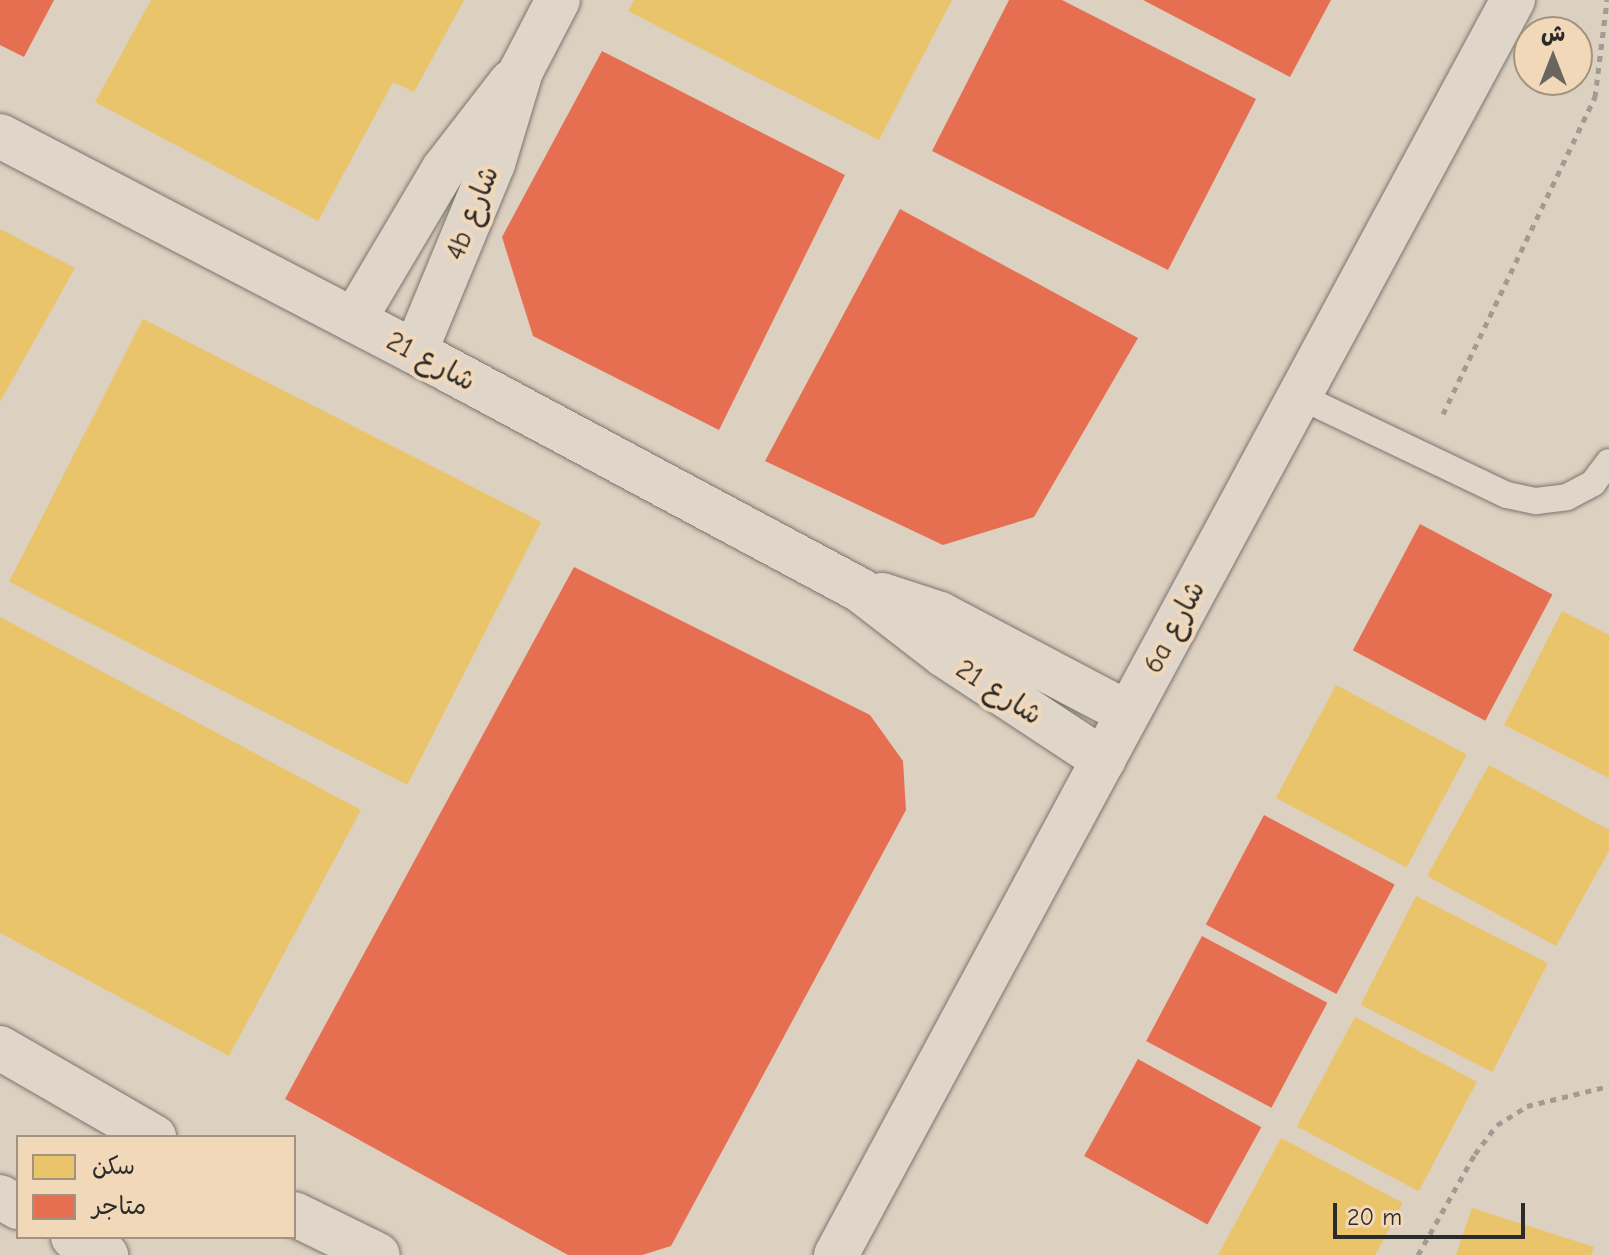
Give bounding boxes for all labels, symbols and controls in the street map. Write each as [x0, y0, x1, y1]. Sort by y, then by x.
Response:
north arrow [1513, 16, 1593, 96]
text: ش [1541, 21, 1565, 47]
street label: 4b شارع [438, 161, 506, 265]
street label: شارع 21 [381, 324, 481, 398]
street label: 6a شارع [1136, 575, 1212, 679]
street label: شارع 21 [950, 652, 1048, 732]
legend [16, 1135, 296, 1239]
text: سكن [92, 1152, 135, 1180]
scale bar [1337, 1187, 1529, 1237]
text: متاجر [92, 1192, 146, 1220]
text: 20 m [1347, 1203, 1402, 1231]

